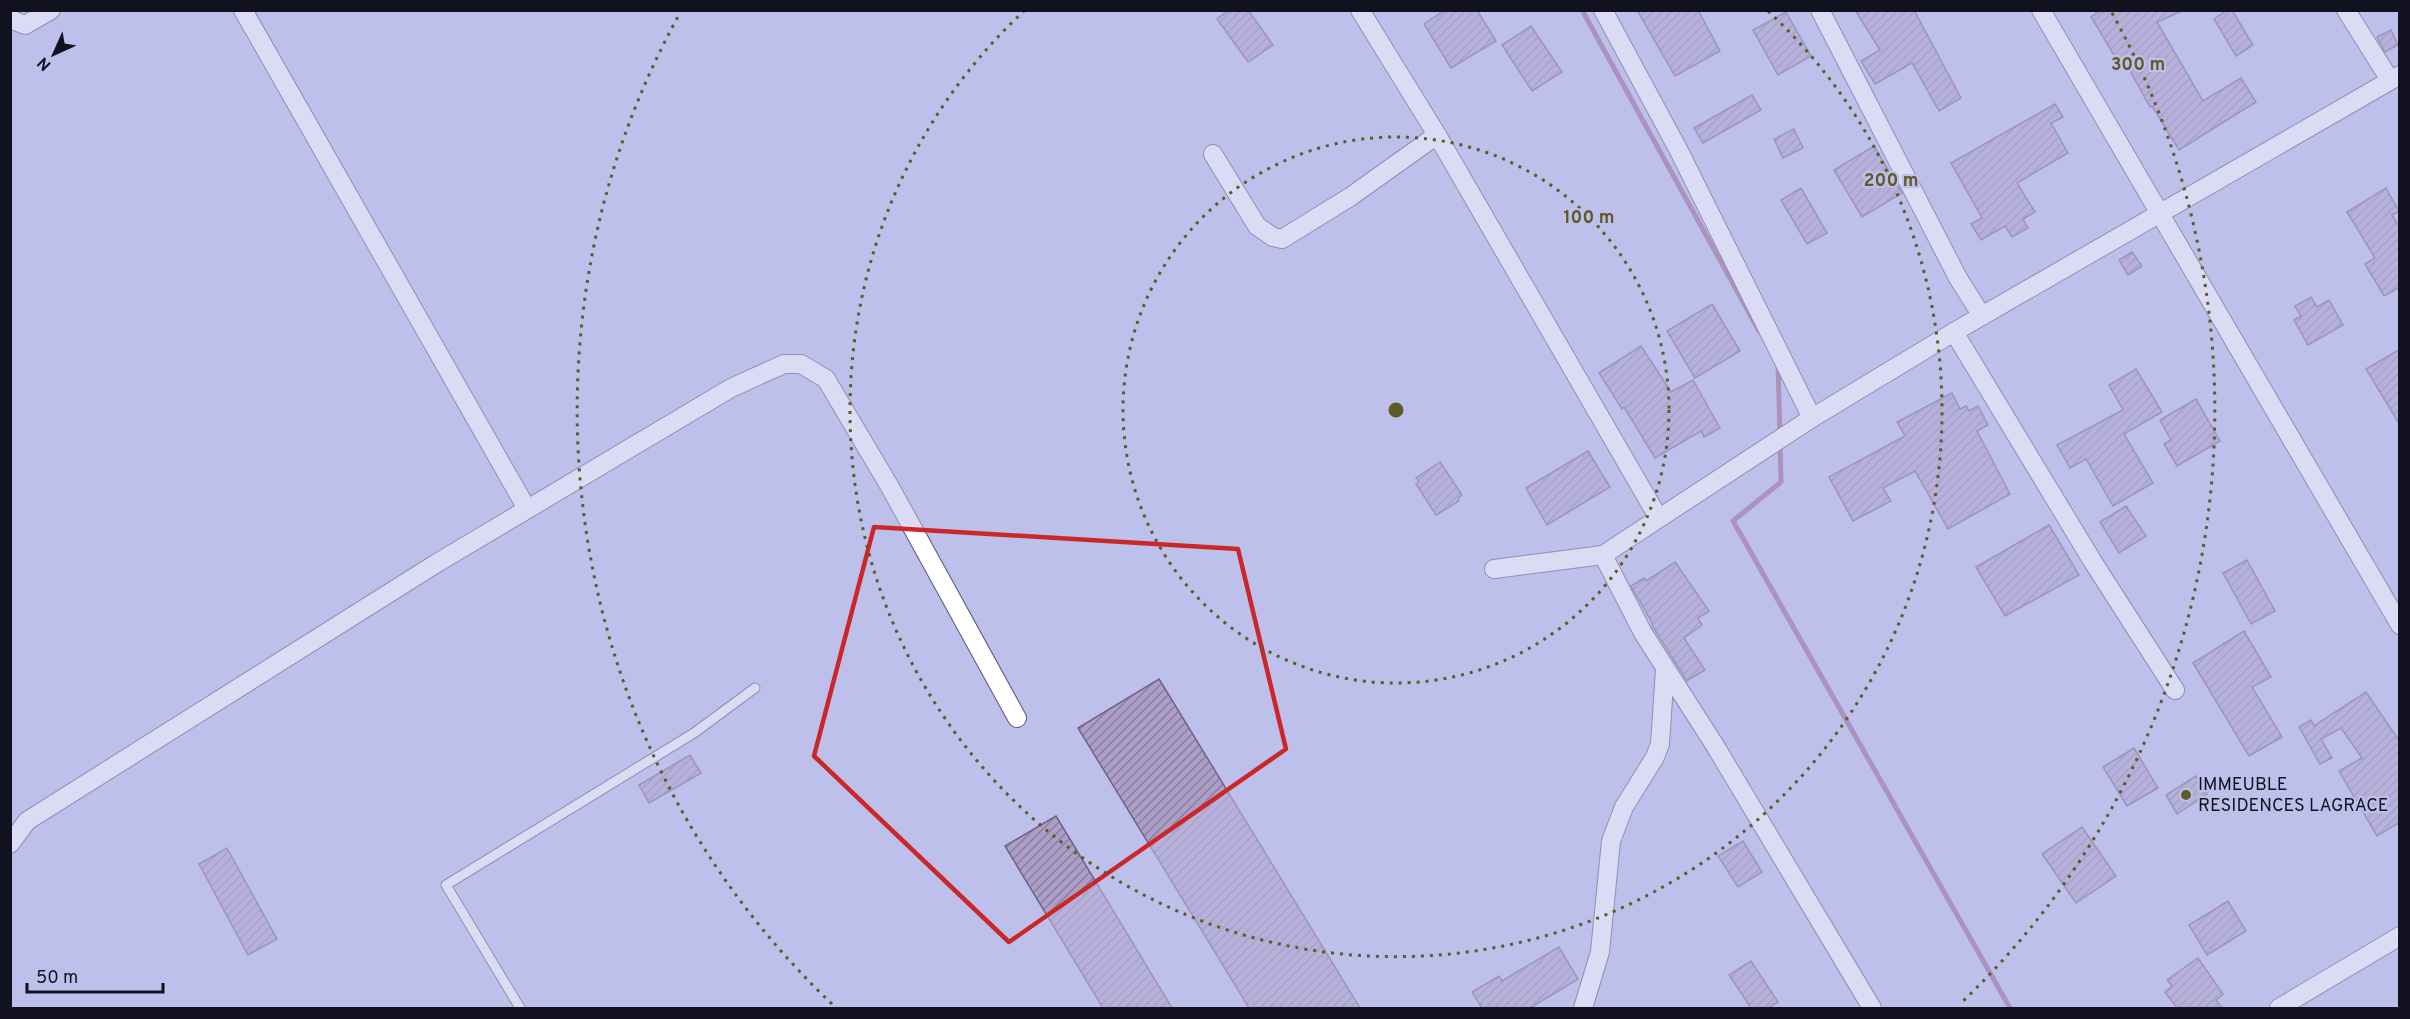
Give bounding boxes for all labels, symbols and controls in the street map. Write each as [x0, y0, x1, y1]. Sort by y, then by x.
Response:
north arrow [24, 24, 84, 84]
text: N [34, 52, 56, 74]
text: 300 m [2111, 54, 2165, 77]
text: 200 m [1863, 170, 1919, 193]
text: 100 m [1563, 207, 1615, 230]
centre of rings [1386, 400, 1406, 420]
place label: IMMEUBLE RESIDENCES LAGRACE [2198, 774, 2388, 818]
marker: IMMEUBLE RESIDENCES LAGRACE [2179, 788, 2193, 802]
scale bar [27, 956, 164, 994]
text: 50 m [36, 967, 78, 990]

